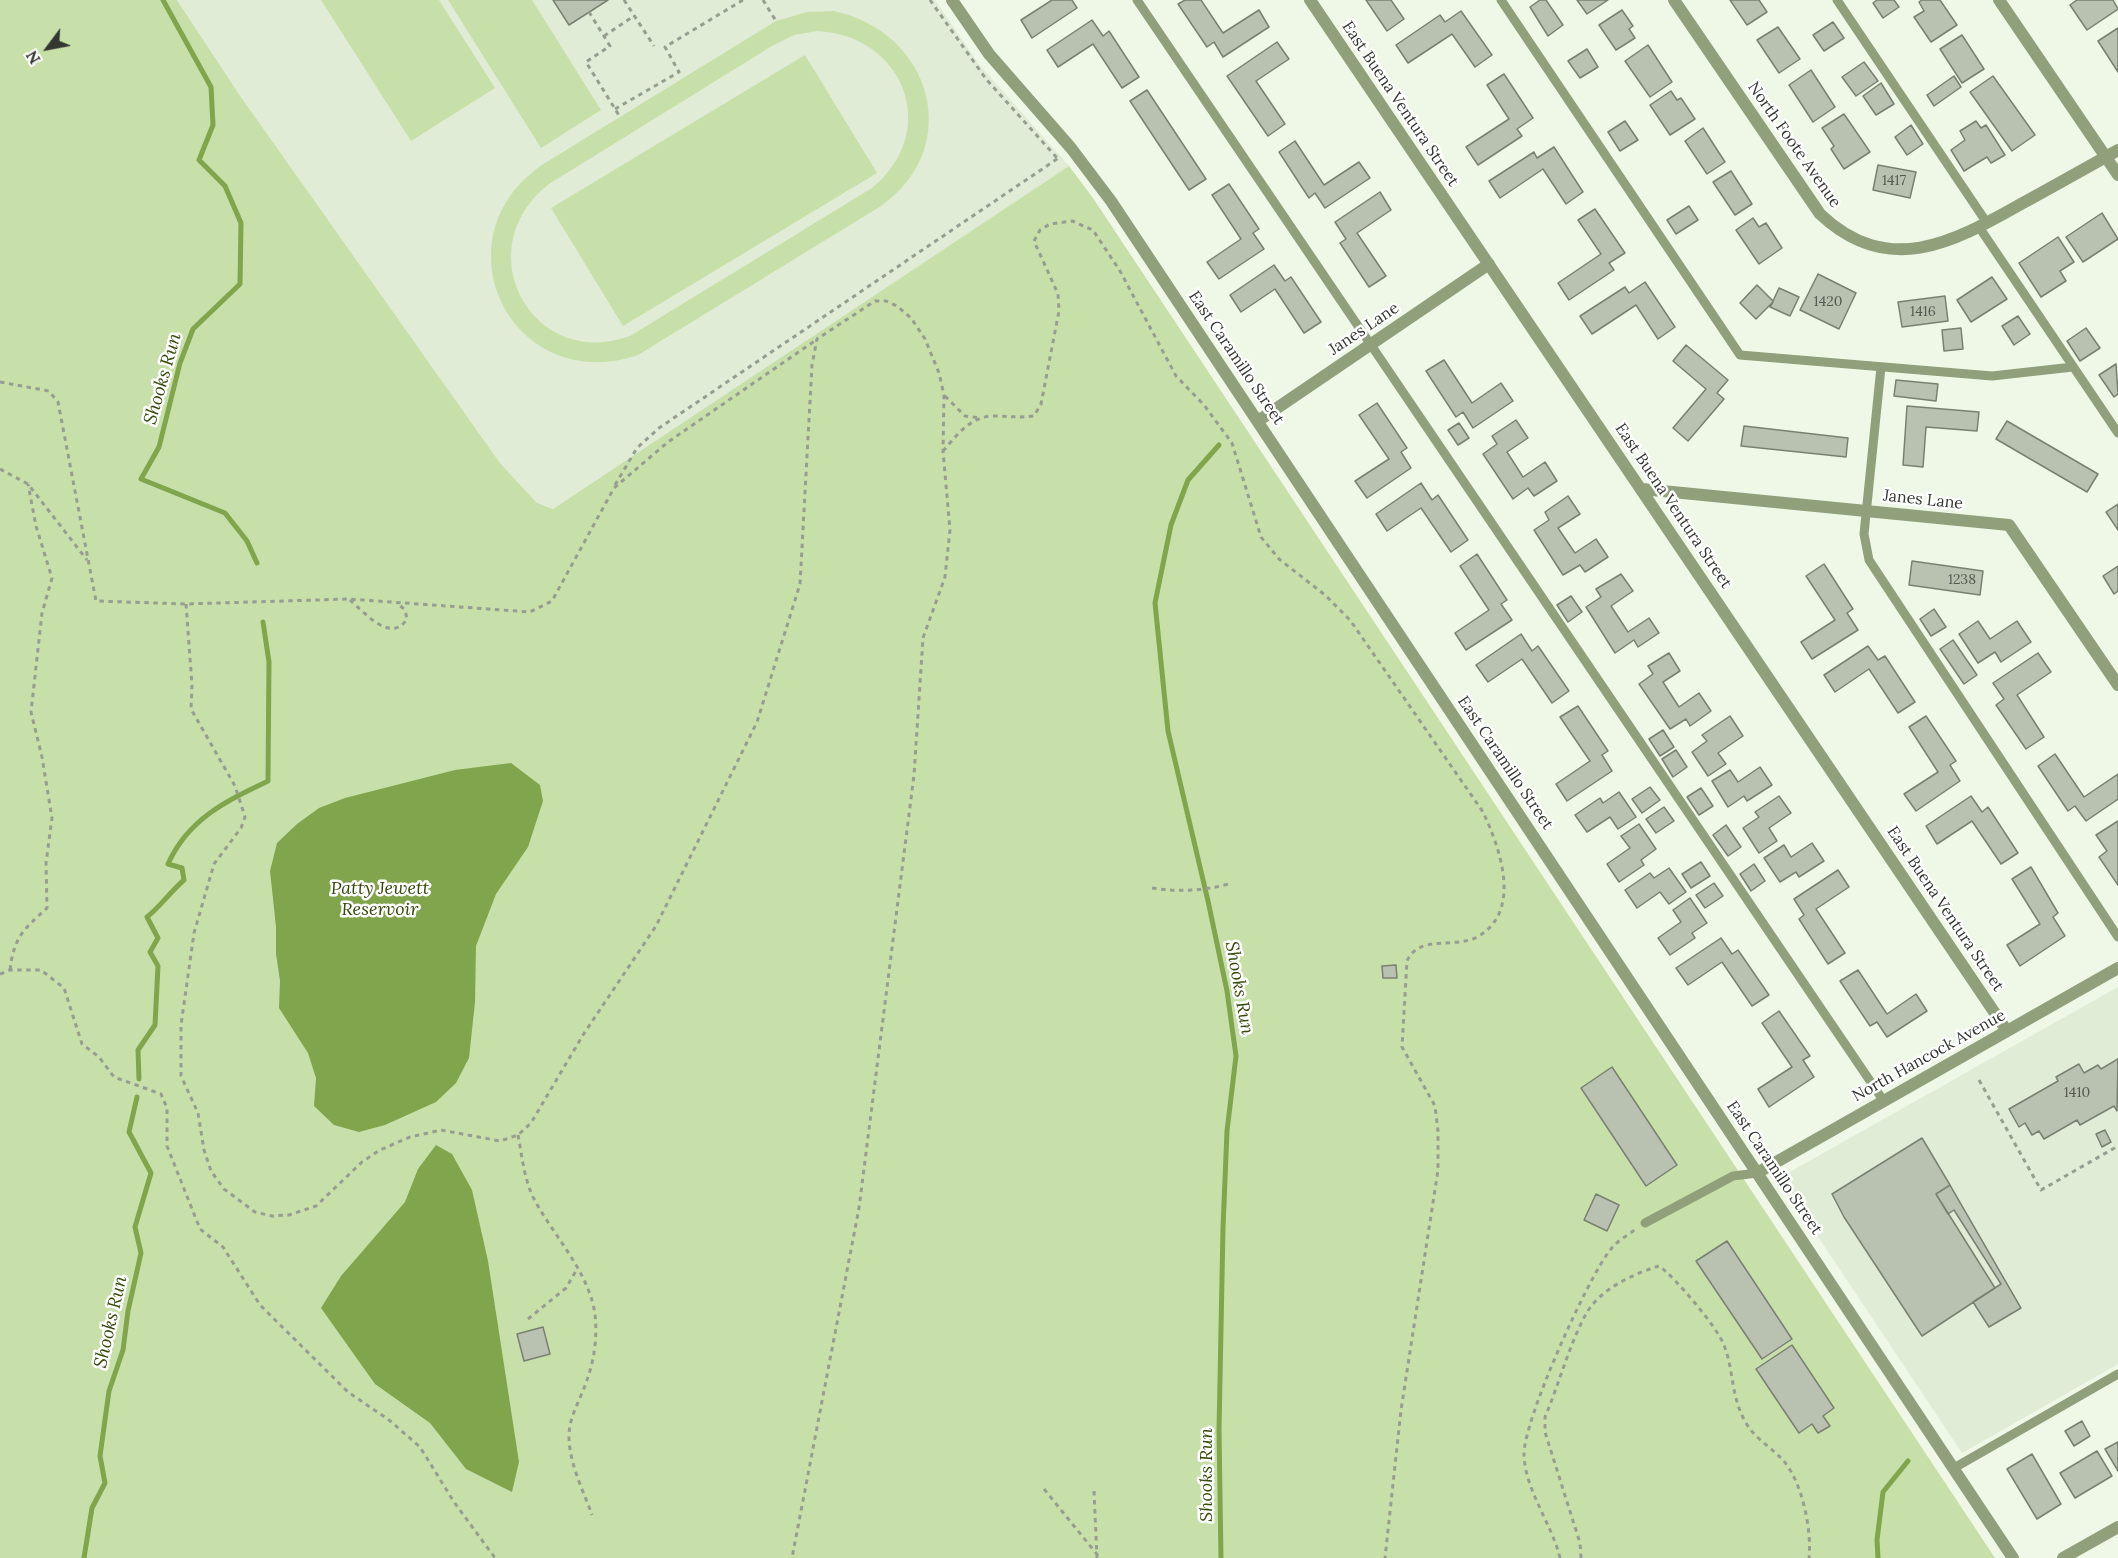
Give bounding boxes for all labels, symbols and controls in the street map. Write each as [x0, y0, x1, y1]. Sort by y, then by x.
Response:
north arrow [18, 18, 78, 78]
street label: East Buena Ventura Street [1338, 18, 1462, 190]
text: N [21, 47, 44, 68]
street label: North Foote Avenue [1743, 78, 1845, 212]
house number: 1417 [1882, 173, 1906, 189]
street label: East Caramillo Street [1184, 288, 1288, 428]
house number: 1420 [1814, 294, 1842, 310]
street label: Janes Lane [1325, 299, 1403, 359]
house number: 1416 [1910, 304, 1936, 320]
water label: Shooks Run [140, 331, 186, 427]
street label: East Buena Ventura Street [1611, 420, 1735, 592]
street label: Janes Lane [1882, 486, 1964, 514]
house number: 1238 [1948, 572, 1976, 588]
street label: East Caramillo Street [1453, 693, 1557, 833]
street label: East Buena Ventura Street [1883, 823, 2007, 995]
water label: Patty Jewett Reservoir [331, 878, 429, 920]
water label: Shooks Run [1220, 940, 1258, 1036]
street label: North Hancock Avenue [1849, 1006, 2009, 1106]
house number: 1410 [2064, 1085, 2090, 1101]
street label: East Caramillo Street [1722, 1098, 1826, 1238]
water label: Shooks Run [90, 1274, 132, 1370]
water label: Shooks Run [1196, 1428, 1218, 1522]

